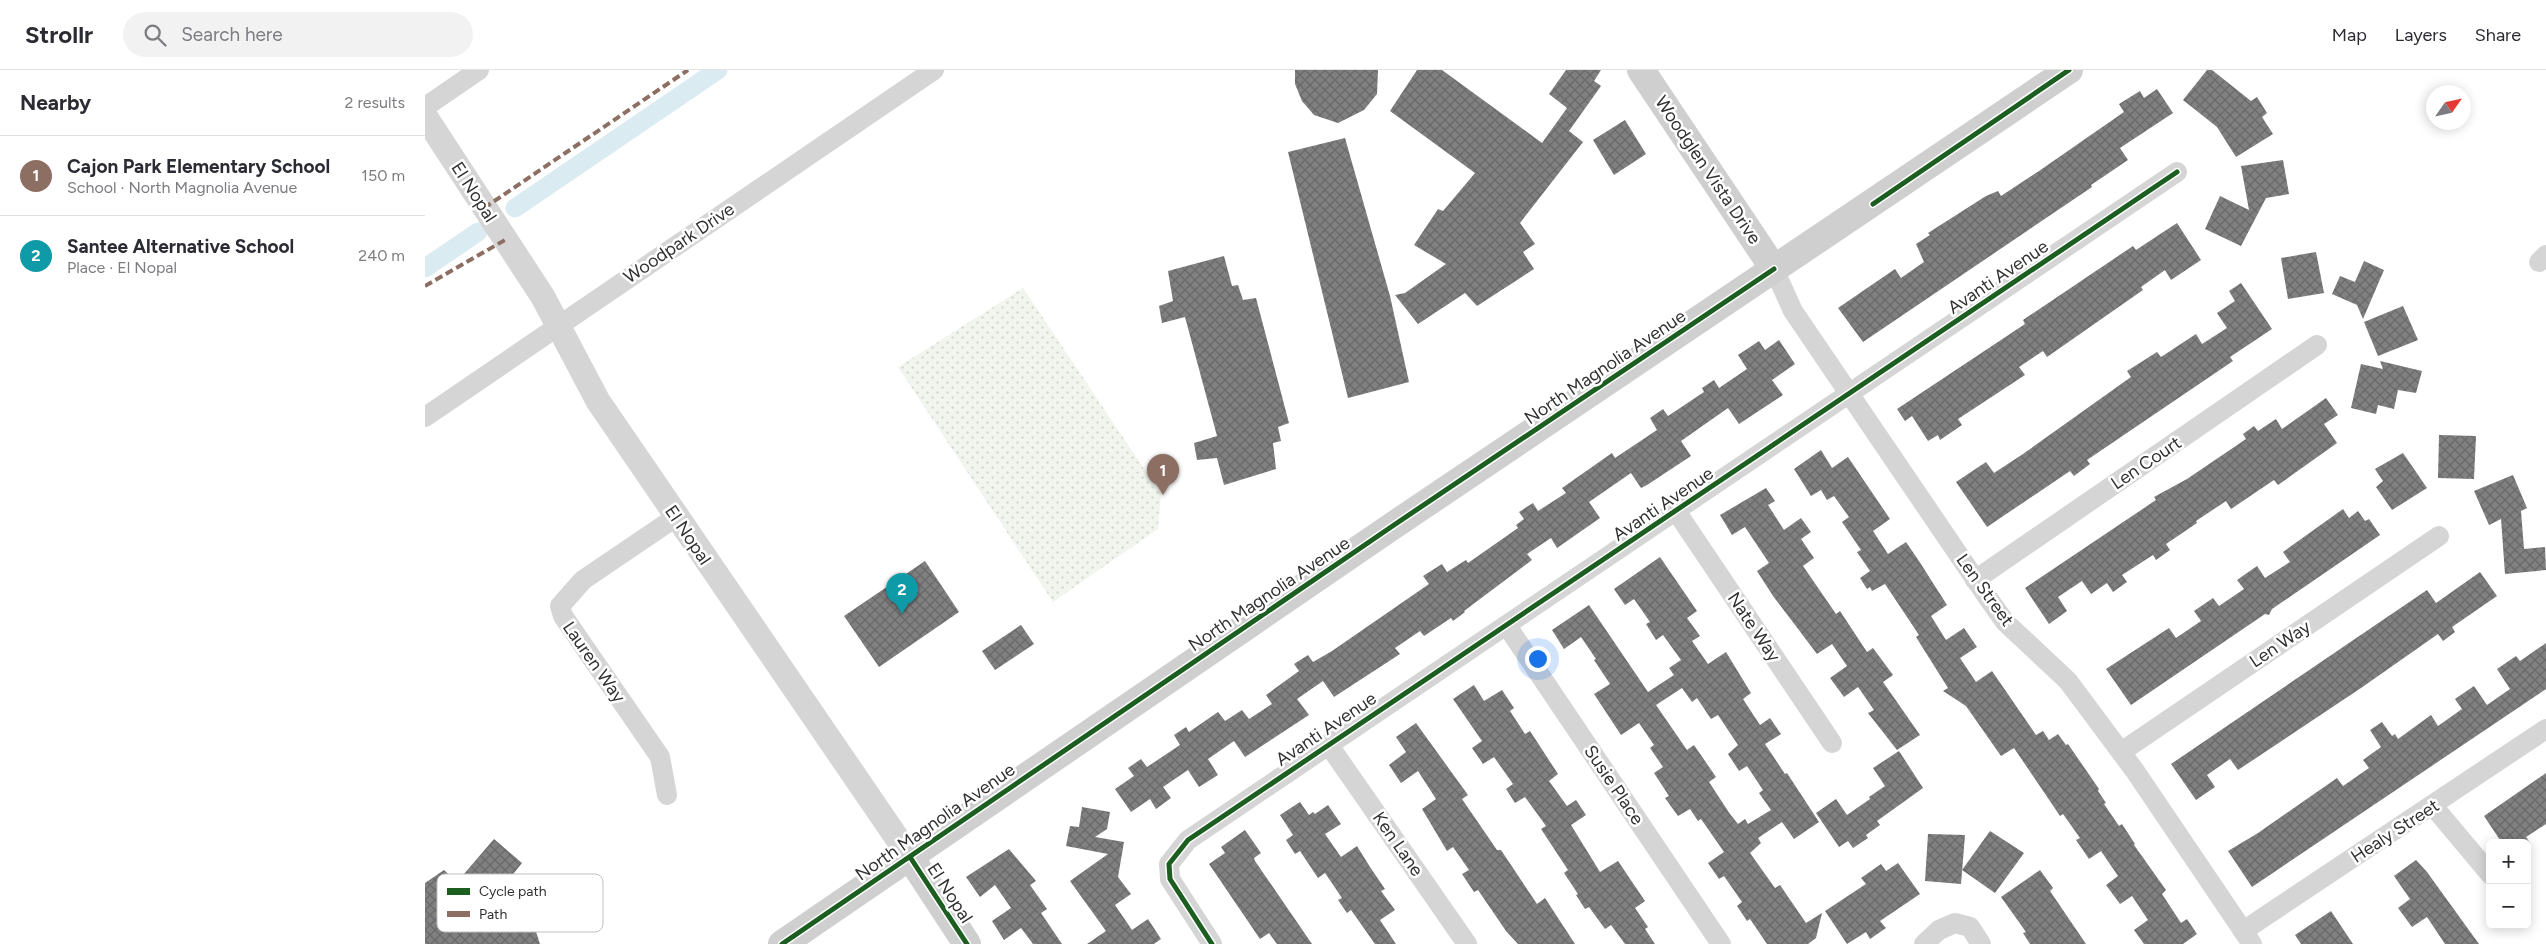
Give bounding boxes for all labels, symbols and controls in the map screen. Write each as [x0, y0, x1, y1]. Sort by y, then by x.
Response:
search box [123, 12, 473, 57]
text: Strollr [25, 20, 93, 49]
icon: search [141, 21, 169, 49]
text: Search here [181, 23, 283, 46]
text: Map [2332, 24, 2367, 46]
text: Layers [2395, 24, 2447, 46]
text: Share [2475, 24, 2521, 46]
north arrow [2426, 85, 2471, 130]
text: Nearby [20, 90, 91, 115]
street label: Woodglen Vista Drive [1650, 92, 1766, 248]
text: 2 results [345, 93, 405, 112]
text: Cajon Park Elementary School [67, 155, 330, 178]
street label: El Nopal [446, 158, 502, 226]
text: 1 [33, 166, 39, 185]
text: 150 m [361, 166, 405, 185]
text: School · North Magnolia Avenue [67, 178, 297, 197]
street label: Woodpark Drive [620, 198, 739, 288]
text: Santee Alternative School [67, 235, 294, 258]
street label: Avanti Avenue [1943, 235, 2053, 319]
text: 2 [31, 246, 41, 265]
text: 240 m [358, 246, 405, 265]
text: Place · El Nopal [67, 258, 177, 277]
street label: North Magnolia Avenue [1520, 305, 1690, 429]
street label: Len Court [2107, 431, 2185, 494]
pin: 1 [1147, 454, 1179, 495]
street label: Avanti Avenue [1608, 462, 1718, 546]
street label: El Nopal [660, 501, 716, 569]
street label: North Magnolia Avenue [1184, 532, 1354, 656]
street label: Len Street [1951, 550, 2019, 631]
pin: 2 [886, 573, 918, 614]
street label: Nate Way [1723, 588, 1786, 666]
street label: Len Way [2245, 615, 2315, 672]
street label: Lauren Way [558, 617, 630, 707]
your location [1525, 646, 1551, 672]
street label: Avanti Avenue [1271, 687, 1381, 771]
street label: Susie Place [1579, 741, 1649, 829]
street label: North Magnolia Avenue [851, 758, 1019, 885]
street label: Healy Street [2347, 794, 2443, 868]
street label: Ken Lane [1368, 808, 1428, 881]
map controls [2486, 839, 2531, 929]
button: + [2486, 839, 2531, 884]
street label: El Nopal [922, 859, 978, 927]
legend [437, 874, 603, 932]
text: Cycle path [479, 883, 547, 900]
button: − [2486, 884, 2531, 929]
text: Path [479, 906, 507, 923]

